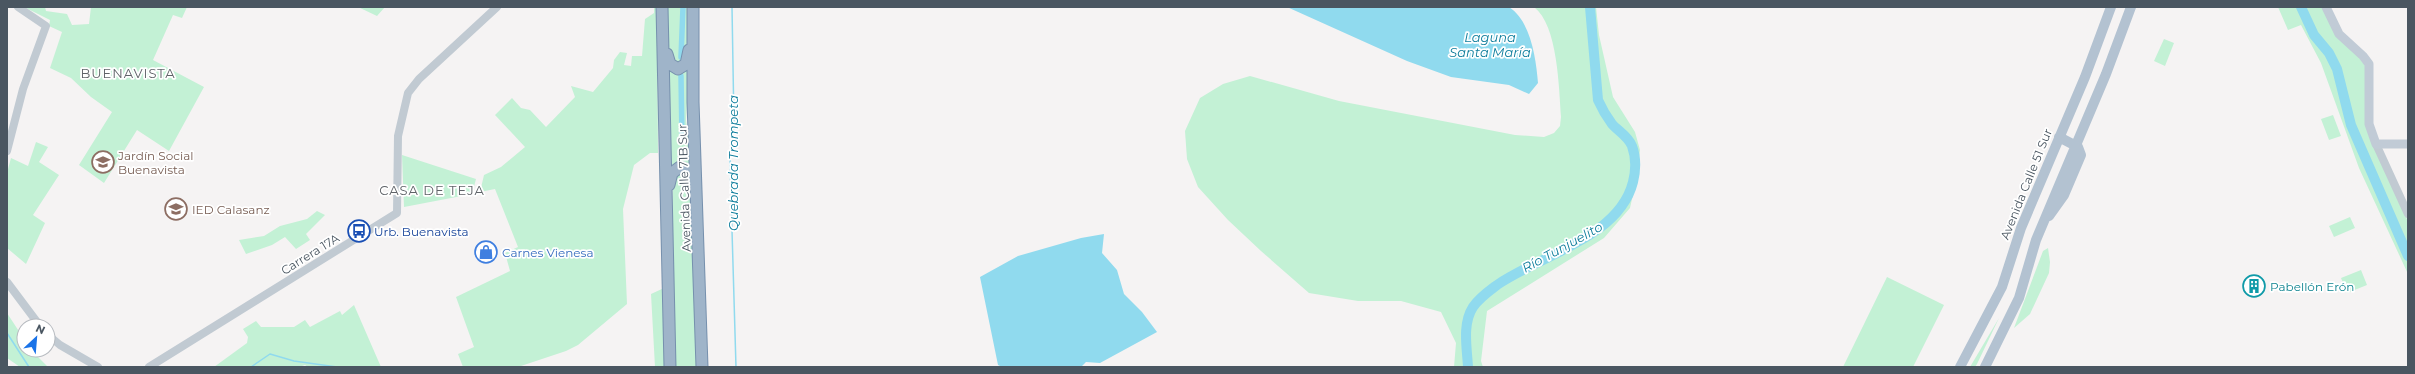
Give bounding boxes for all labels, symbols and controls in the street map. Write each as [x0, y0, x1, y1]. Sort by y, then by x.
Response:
water label: Laguna Santa María [1449, 29, 1531, 60]
district label: BUENAVISTA [80, 65, 176, 81]
water label: Quebrada Trompeta [725, 95, 741, 231]
street label: Avenida Calle 71B Sur [674, 124, 694, 252]
street label: Avenida Calle 51 Sur [1997, 126, 2055, 242]
place label: Jardín Social Buenavista [117, 148, 193, 177]
school or university icon: Jardín Social Buenavista [90, 149, 116, 175]
district label: CASA DE TEJA [379, 182, 485, 198]
school or university icon: IED Calasanz [163, 196, 189, 222]
place label: IED Calasanz [192, 202, 270, 217]
bus stop icon: Urb. Buenavista [346, 218, 372, 244]
water label: Río Tunjuelito [1519, 218, 1605, 276]
place label: Urb. Buenavista [374, 224, 469, 239]
street label: Carrera 17A [278, 230, 342, 278]
shop icon: Carnes Vienesa [473, 239, 499, 265]
place label: Carnes Vienesa [502, 245, 594, 260]
building icon: Pabellón Erón [2241, 273, 2267, 299]
place label: Pabellón Erón [2270, 279, 2354, 294]
north arrow [16, 318, 56, 358]
text: N [33, 321, 47, 337]

